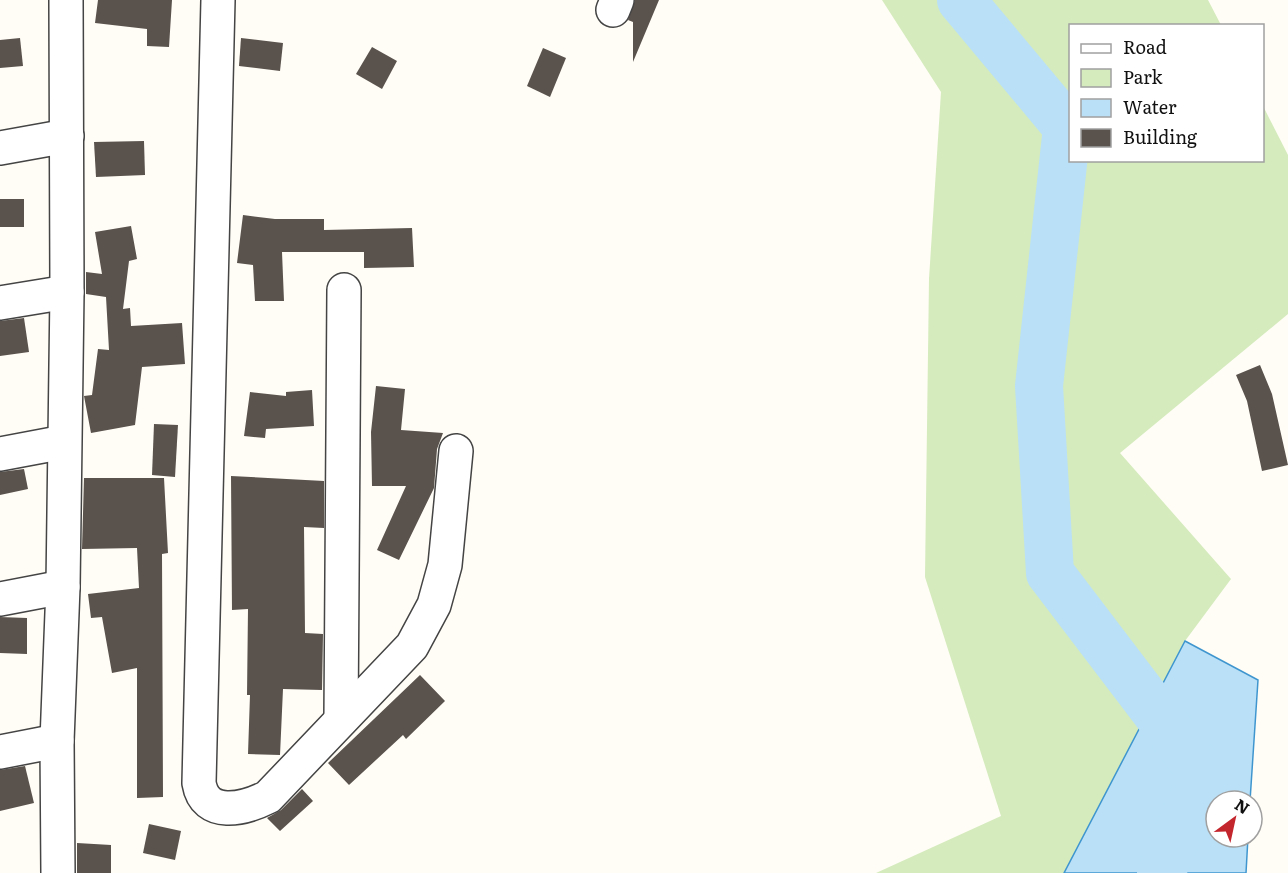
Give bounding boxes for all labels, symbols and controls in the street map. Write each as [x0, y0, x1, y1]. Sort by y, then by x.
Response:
legend [1069, 24, 1264, 162]
text: Road [1123, 33, 1167, 60]
text: Park [1123, 63, 1164, 90]
text: Water [1123, 93, 1177, 120]
text: Building [1123, 123, 1198, 150]
north arrow [1204, 789, 1264, 849]
text: N [1231, 792, 1255, 819]

